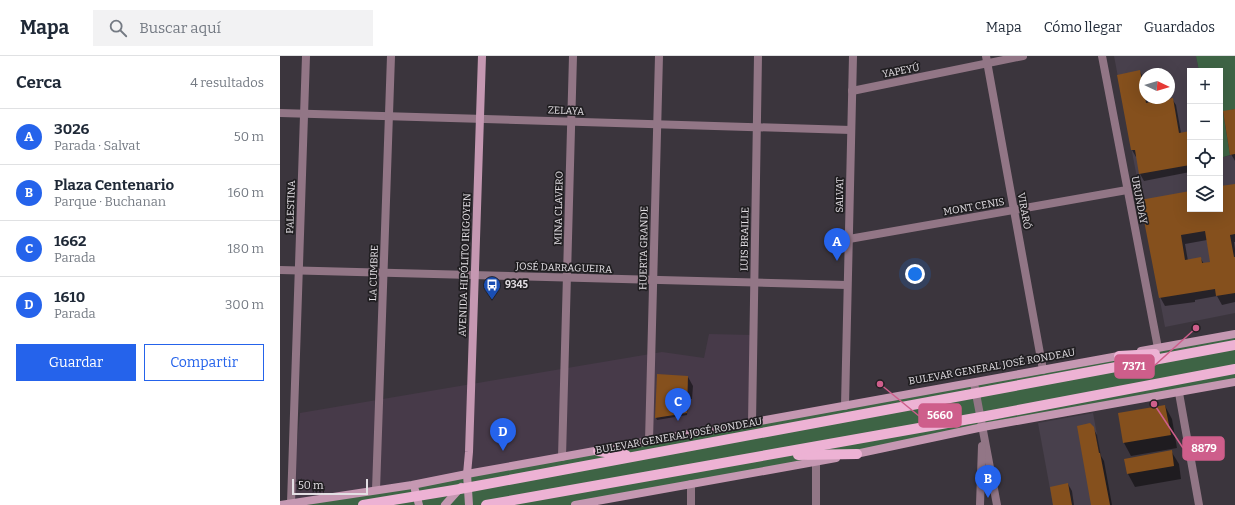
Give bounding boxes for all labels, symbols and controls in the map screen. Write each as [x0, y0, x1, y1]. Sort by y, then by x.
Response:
search box [93, 10, 373, 46]
text: Mapa [20, 16, 69, 39]
icon: search [107, 17, 129, 39]
text: Buscar aquí [139, 19, 221, 37]
text: Mapa [986, 19, 1022, 36]
text: Cómo llegar [1044, 19, 1122, 36]
text: Guardados [1144, 19, 1215, 36]
street label: YAPEYÚ [881, 59, 921, 80]
north arrow [1139, 68, 1175, 104]
map controls [1187, 68, 1223, 212]
button: + [1187, 68, 1223, 104]
text: Cerca [16, 72, 61, 93]
text: 4 resultados [190, 75, 264, 90]
street label: ZELAYA [548, 104, 585, 118]
button: − [1187, 104, 1223, 140]
text: 3026 [54, 120, 89, 138]
text: A [24, 129, 34, 144]
text: 50 m [234, 129, 264, 144]
text: Parada · Salvat [54, 138, 140, 153]
button: locate [1187, 140, 1223, 176]
street label: MINA CLAVERO [552, 171, 566, 245]
street label: URUNDAY [1128, 175, 1150, 226]
text: Plaza Centenario [54, 176, 174, 194]
button: layers [1187, 176, 1223, 212]
street label: SALVAT [834, 177, 846, 213]
street label: PALESTINA [284, 179, 298, 234]
text: B [25, 185, 33, 200]
text: 160 m [228, 185, 264, 200]
street label: VIRARÓ [1015, 191, 1035, 230]
street label: AVENIDA HIPÓLITO IRIGOYEN [454, 193, 474, 337]
text: Parque · Buchanan [54, 194, 166, 209]
street label: MONT CENIS [943, 196, 1005, 218]
street label: HUERTA GRANDE [637, 206, 651, 290]
street label: LUIS BRAILLE [738, 207, 752, 271]
pin: A [824, 228, 850, 261]
text: 1662 [54, 232, 87, 250]
text: C [25, 241, 33, 256]
text: 180 m [228, 241, 264, 256]
street label: LA CUMBRE [367, 245, 381, 301]
text: Parada [54, 250, 96, 265]
street label: JOSÉ DARRAGUEIRA [515, 258, 613, 276]
your location [905, 264, 925, 284]
bus stop icon: 9345 [482, 275, 502, 300]
place label: 9345 [505, 279, 529, 291]
text: 1610 [54, 288, 85, 306]
text: D [24, 297, 34, 312]
text: 300 m [225, 297, 264, 312]
text: Parada [54, 306, 96, 321]
button: Guardar [16, 344, 136, 381]
button: Compartir [144, 344, 264, 381]
street label: BULEVAR GENERAL JOSÉ RONDEAU [907, 344, 1077, 388]
callout: 7371 [1115, 355, 1154, 378]
text: 7371 [1123, 360, 1146, 373]
pin: C [665, 388, 691, 421]
callout: 5660 [919, 404, 961, 427]
text: 5660 [927, 409, 953, 422]
street label: BULEVAR GENERAL JOSÉ RONDEAU [594, 413, 764, 457]
pin: D [490, 418, 516, 451]
callout: 8879 [1183, 437, 1224, 460]
text: 8879 [1191, 442, 1217, 455]
pin: B [975, 465, 1001, 498]
scale bar [292, 477, 368, 496]
text: 50 m [298, 479, 324, 492]

